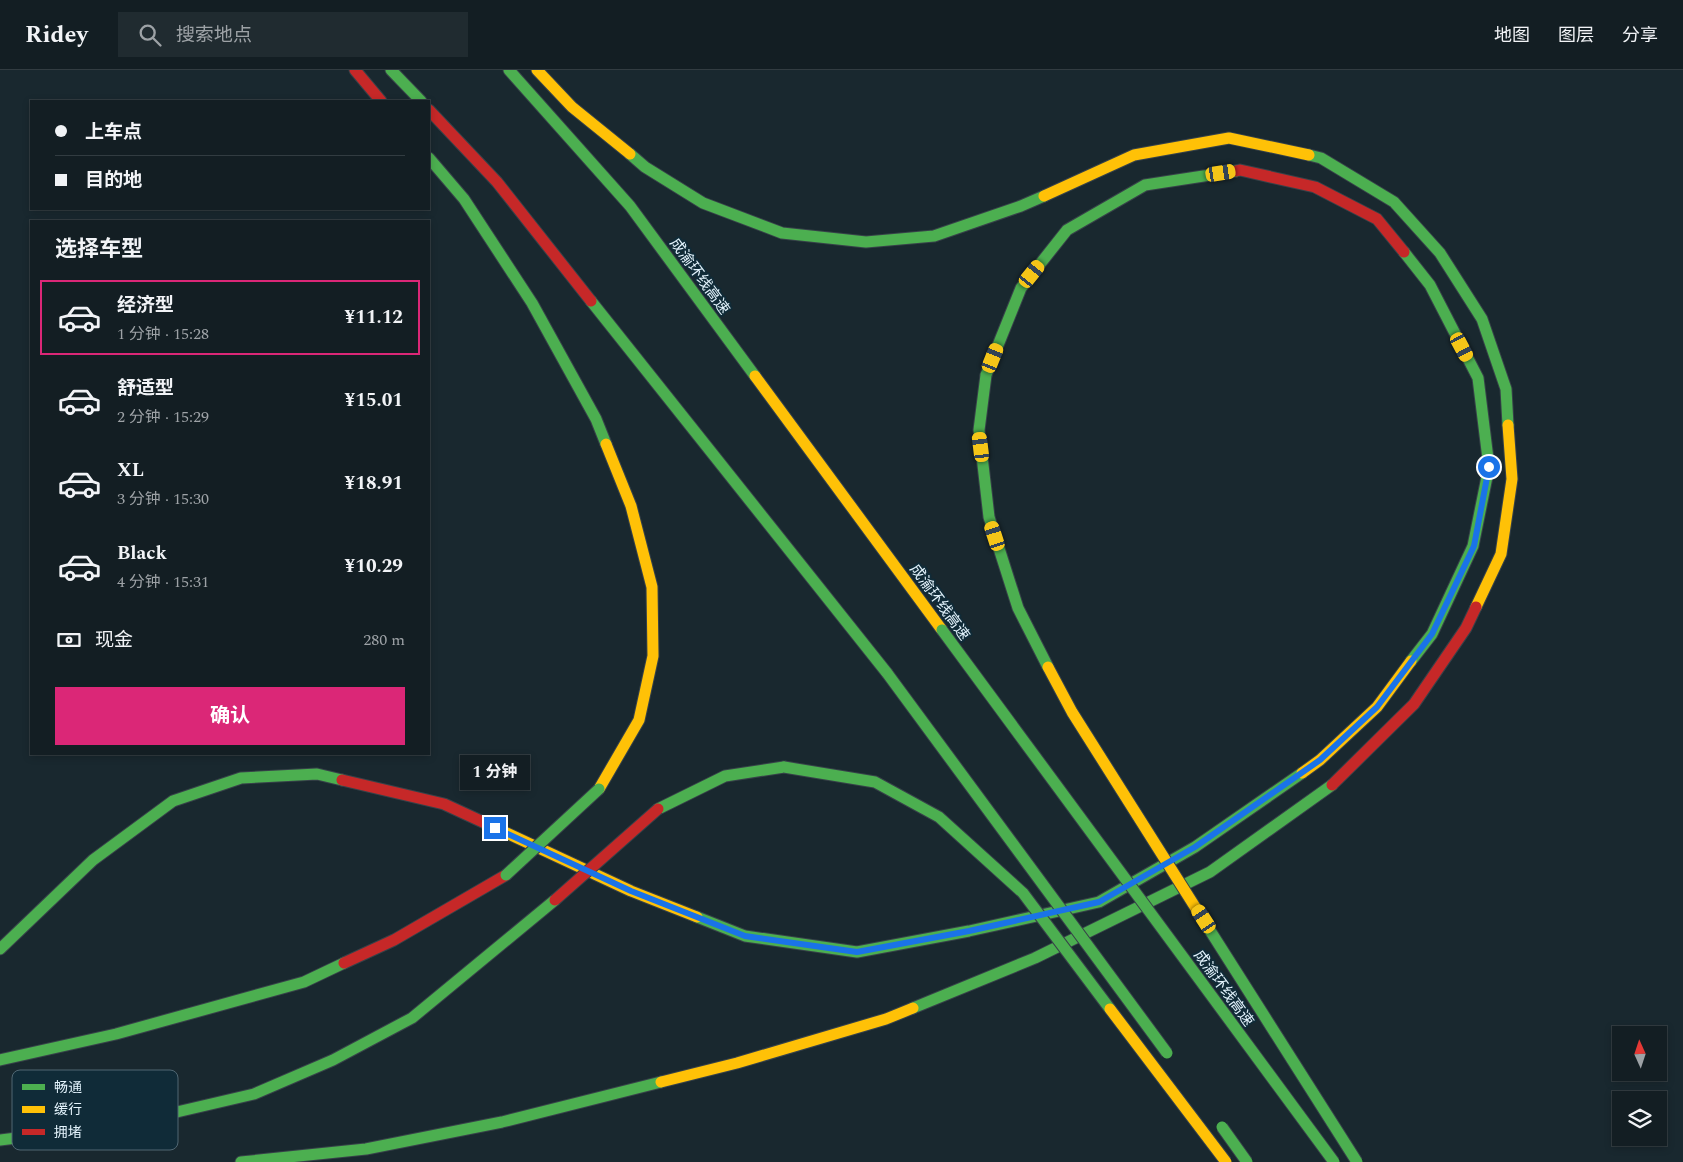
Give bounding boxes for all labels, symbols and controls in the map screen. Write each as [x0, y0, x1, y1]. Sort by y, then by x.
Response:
search box [118, 12, 468, 57]
text: Ridey [25, 17, 88, 53]
icon: search [136, 21, 164, 49]
text: 搜索地点 [176, 21, 252, 50]
text: 地图 [1494, 22, 1530, 49]
text: 图层 [1558, 22, 1594, 49]
text: 分享 [1622, 22, 1658, 49]
text: 上车点 [85, 118, 142, 147]
car [1205, 163, 1236, 183]
text: 目的地 [85, 166, 142, 195]
text: 选择车型 [55, 233, 143, 266]
street label: 成渝环线高速 [664, 233, 735, 319]
car [1016, 258, 1047, 290]
text: 经济型 [117, 291, 174, 320]
icon: car [57, 295, 102, 340]
text: ¥11.12 [345, 303, 403, 332]
text: 1 分钟 · 15:28 [117, 322, 209, 346]
car [1448, 330, 1475, 364]
car [980, 341, 1005, 375]
text: 舒适型 [117, 374, 174, 403]
icon: car [57, 378, 102, 423]
text: ¥15.01 [345, 386, 403, 415]
text: 2 分钟 · 15:29 [117, 405, 209, 429]
car [971, 431, 990, 463]
text: XL [117, 456, 144, 485]
route start [1478, 456, 1500, 478]
icon: car [57, 461, 102, 506]
text: ¥18.91 [345, 469, 403, 498]
text: 3 分钟 · 15:30 [117, 487, 209, 511]
car [983, 519, 1006, 553]
text: Black [117, 539, 167, 568]
icon: car [57, 544, 102, 589]
text: ¥10.29 [345, 552, 403, 581]
street label: 成渝环线高速 [904, 559, 975, 645]
text: 4 分钟 · 15:31 [117, 570, 209, 594]
icon: cash [55, 626, 83, 654]
text: 现金 [95, 626, 133, 655]
text: 280 m [363, 628, 405, 652]
button: 确认 [55, 687, 405, 745]
callout: 1 分钟 [460, 756, 530, 790]
text: 1 分钟 [473, 760, 517, 784]
route end [484, 817, 506, 839]
car [1189, 902, 1218, 936]
street label: 成渝环线高速 [1188, 945, 1259, 1031]
north arrow [1612, 1026, 1668, 1081]
map controls [1612, 1026, 1667, 1146]
legend [12, 1070, 178, 1150]
text: 畅通 [54, 1077, 82, 1098]
button: layers [1612, 1091, 1667, 1146]
text: 缓行 [54, 1099, 82, 1120]
text: 拥堵 [54, 1122, 82, 1143]

